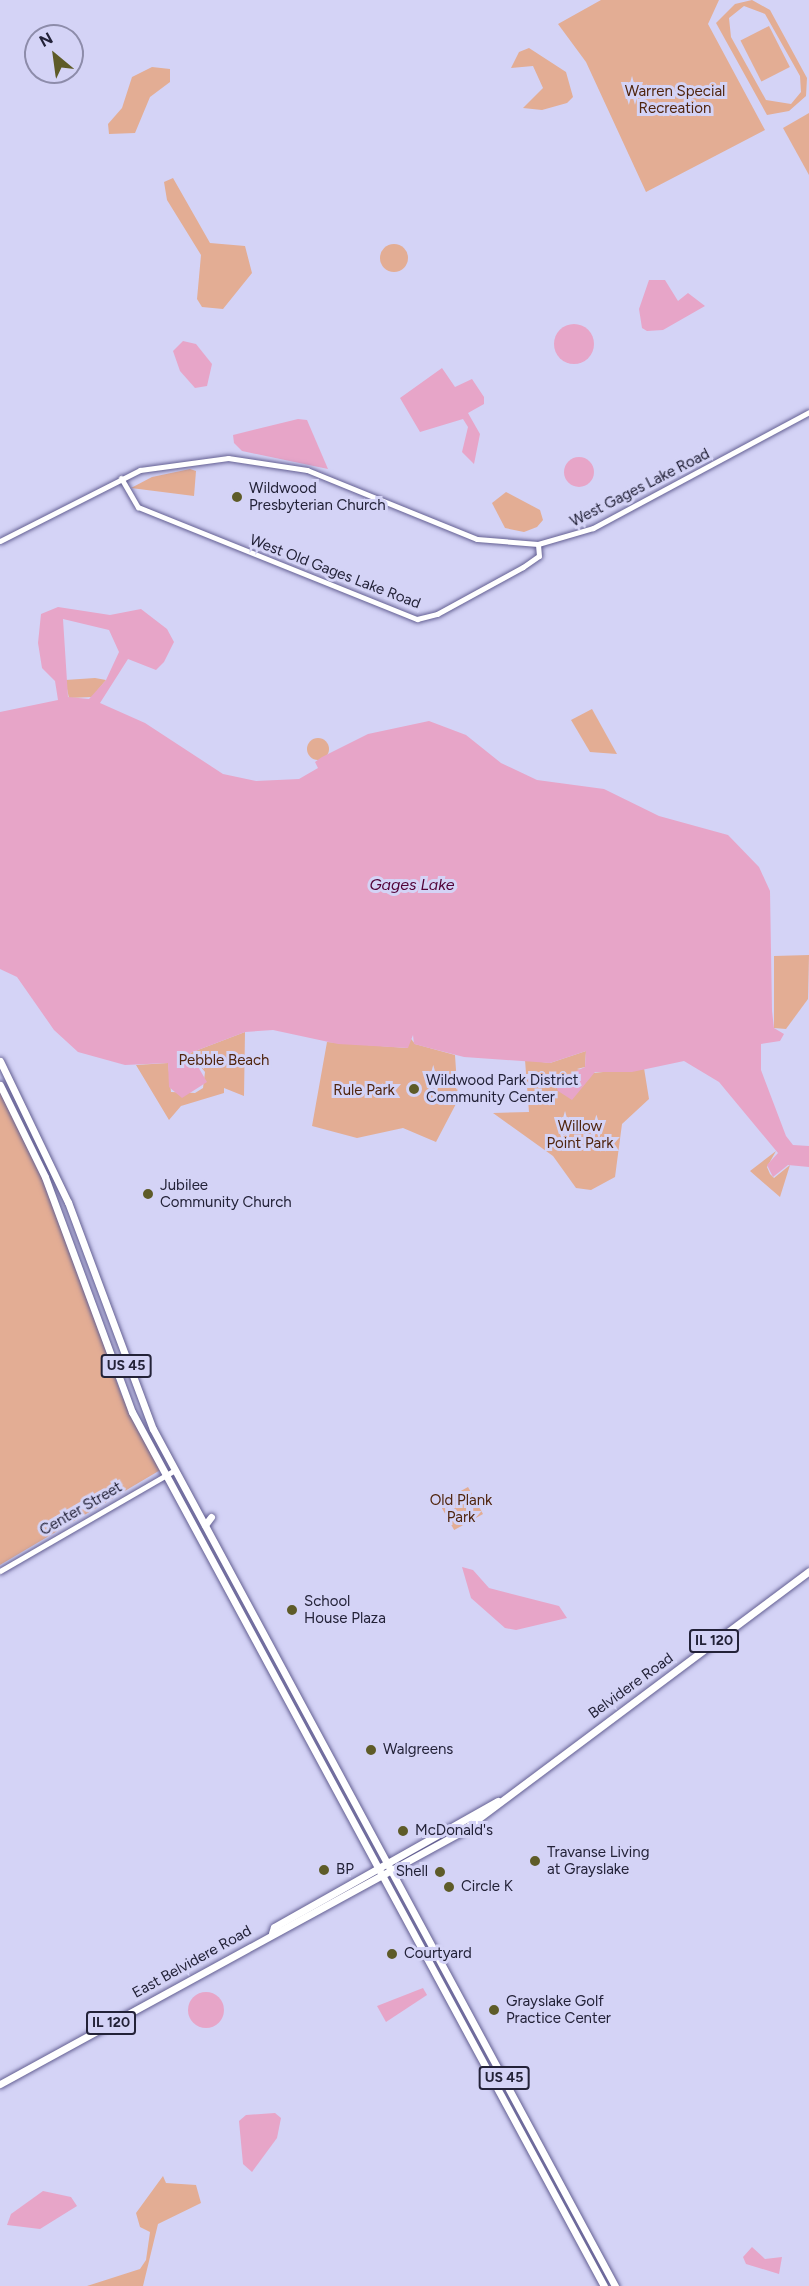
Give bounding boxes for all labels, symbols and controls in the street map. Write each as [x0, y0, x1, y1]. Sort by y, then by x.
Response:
north arrow [24, 24, 84, 84]
text: N [36, 28, 56, 51]
park label: Warren Special Recreation [625, 82, 725, 117]
street label: West Gages Lake Road [567, 445, 713, 531]
place label: Wildwood Presbyterian Church [249, 479, 386, 514]
marker: Wildwood Presbyterian Church [230, 490, 244, 504]
street label: West Old Gages Lake Road [247, 531, 423, 613]
water label: Gages Lake [369, 875, 455, 895]
park label: Pebble Beach [179, 1052, 269, 1070]
place label: Wildwood Park District Community Center [426, 1071, 578, 1106]
park label: Rule Park [333, 1082, 395, 1100]
marker: Wildwood Park District Community Center [407, 1082, 421, 1096]
park label: Willow Point Park [547, 1117, 613, 1152]
place label: Jubilee Community Church [160, 1176, 292, 1211]
marker: Jubilee Community Church [141, 1187, 155, 1201]
road number: US 45 [100, 1355, 152, 1377]
street label: Center Street [37, 1478, 125, 1540]
park label: Old Plank Park [430, 1491, 492, 1526]
place label: School House Plaza [304, 1592, 386, 1627]
marker: School House Plaza [285, 1603, 299, 1617]
road number: IL 120 [688, 1630, 740, 1652]
street label: Belvidere Road [585, 1649, 677, 1723]
place label: Walgreens [383, 1741, 453, 1759]
marker: Walgreens [364, 1743, 378, 1757]
place label: McDonald's [415, 1822, 493, 1840]
marker: McDonald's [396, 1824, 410, 1838]
place label: Travanse Living at Grayslake [547, 1843, 649, 1878]
marker: Travanse Living at Grayslake [528, 1854, 542, 1868]
place label: BP [336, 1861, 354, 1879]
marker: BP [317, 1863, 331, 1877]
place label: Shell [396, 1863, 428, 1881]
marker: Shell [433, 1865, 447, 1879]
place label: Circle K [461, 1878, 513, 1896]
marker: Circle K [442, 1880, 456, 1894]
street label: East Belvidere Road [129, 1922, 255, 2002]
place label: Courtyard [404, 1945, 472, 1963]
marker: Courtyard [385, 1947, 399, 1961]
place label: Grayslake Golf Practice Center [506, 1992, 611, 2027]
marker: Grayslake Golf Practice Center [487, 2003, 501, 2017]
road number: IL 120 [86, 2012, 136, 2034]
road number: US 45 [478, 2067, 530, 2089]

